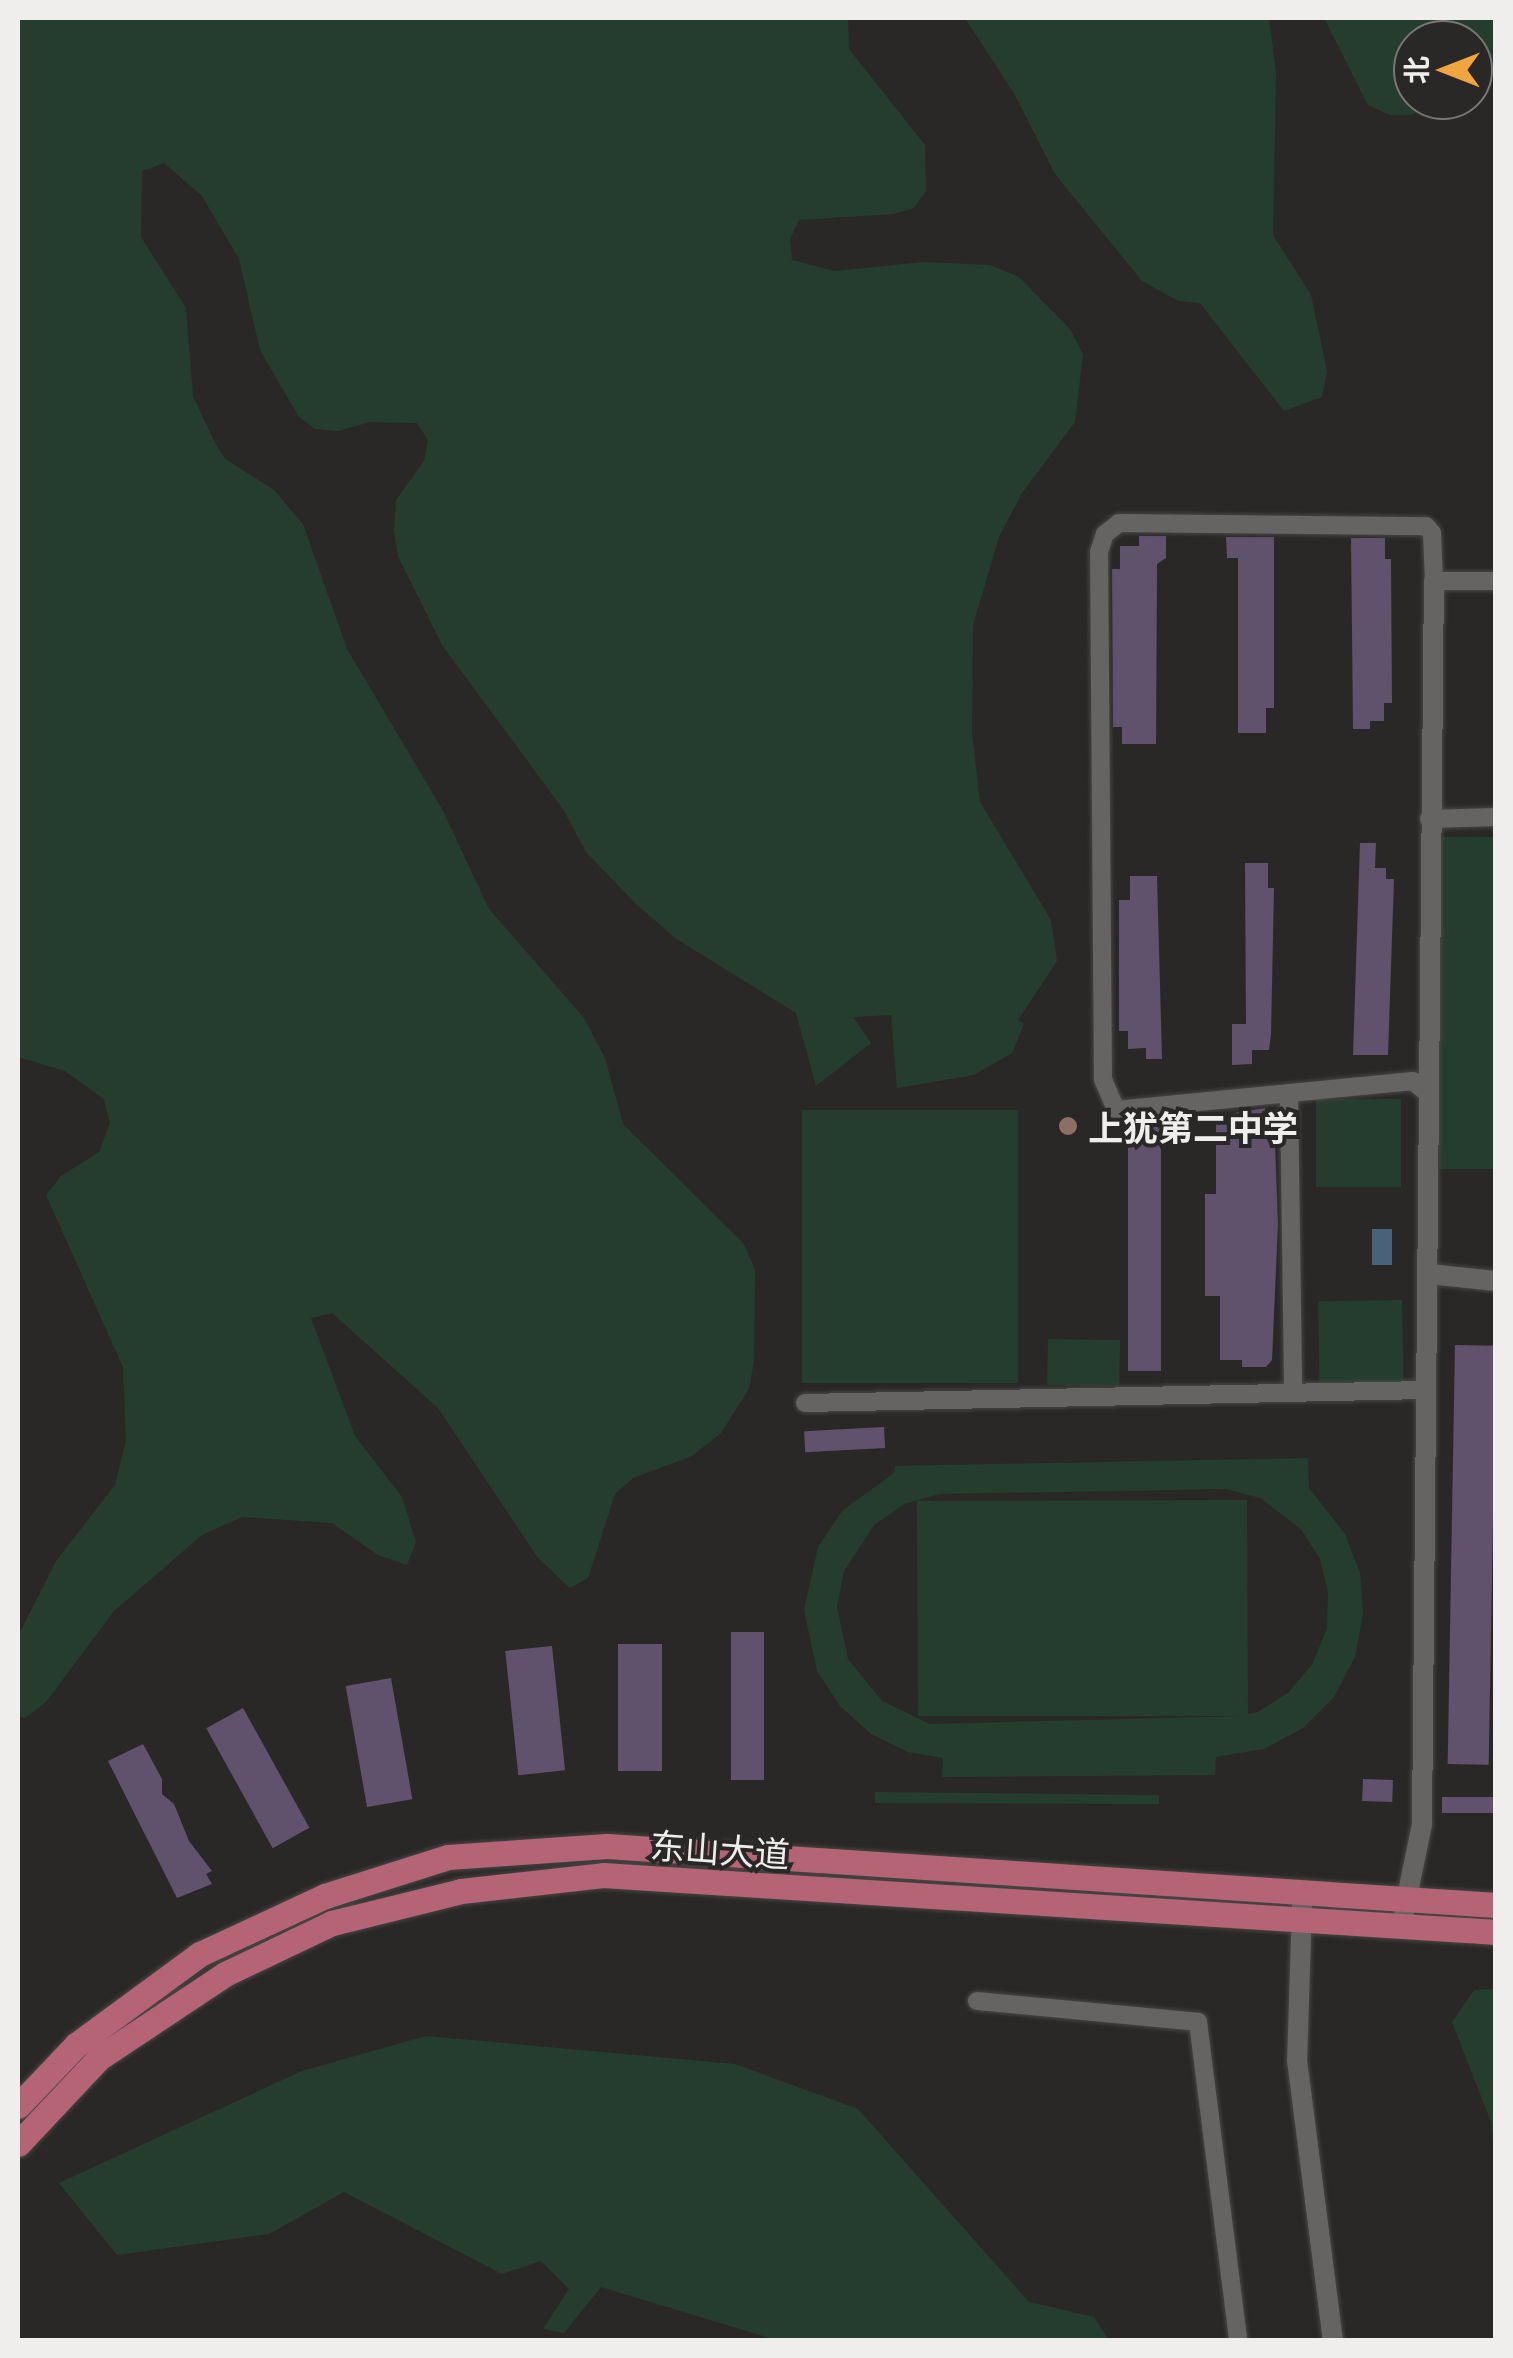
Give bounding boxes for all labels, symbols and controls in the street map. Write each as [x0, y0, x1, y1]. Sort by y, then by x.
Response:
north arrow [1393, 20, 1493, 120]
text: 北 [1395, 56, 1435, 84]
place label: 上犹第二中学 [1088, 1105, 1298, 1147]
marker: 上犹第二中学 [1057, 1115, 1079, 1137]
street label: 东山大道 [649, 1822, 791, 1874]

